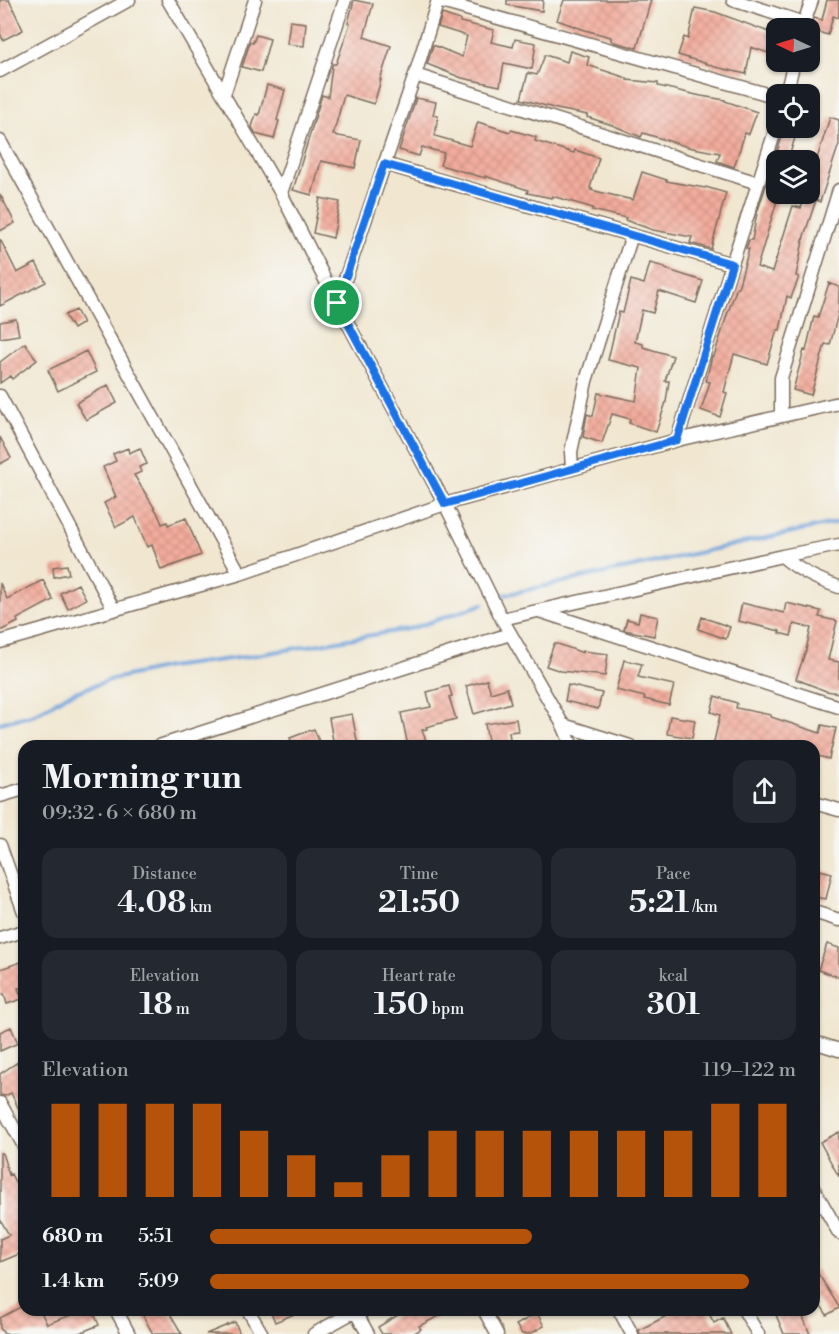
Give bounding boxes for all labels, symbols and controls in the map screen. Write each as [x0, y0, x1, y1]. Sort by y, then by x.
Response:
north arrow [766, 18, 820, 72]
map controls [766, 18, 820, 204]
button: locate [766, 84, 820, 138]
button: layers [766, 150, 820, 204]
pin [311, 277, 362, 328]
icon: arrive [320, 286, 353, 319]
text: Morning run [42, 758, 242, 799]
button: share [733, 760, 796, 823]
text: 09:32 · 6 × 680 m [42, 801, 197, 826]
text: Distance [132, 864, 197, 884]
text: Time [400, 864, 438, 884]
text: Pace [656, 864, 691, 884]
text: 4.08 [117, 884, 186, 922]
text: 21:50 [378, 884, 460, 922]
text: 5:21 [629, 884, 689, 922]
text: km [186, 897, 212, 917]
text: /km [689, 897, 718, 917]
text: Elevation [130, 966, 199, 986]
text: Heart rate [382, 966, 456, 986]
text: kcal [659, 966, 688, 986]
text: 18 [139, 986, 173, 1024]
text: 150 [374, 986, 429, 1024]
text: 301 [647, 986, 700, 1024]
text: m [173, 999, 190, 1019]
text: bpm [429, 999, 464, 1019]
text: Elevation [42, 1058, 129, 1083]
text: 119–122 m [703, 1058, 796, 1083]
text: 680 m [42, 1224, 103, 1249]
text: 5:51 [138, 1224, 173, 1249]
text: 1.4 km [42, 1269, 104, 1294]
text: 5:09 [138, 1269, 179, 1294]

